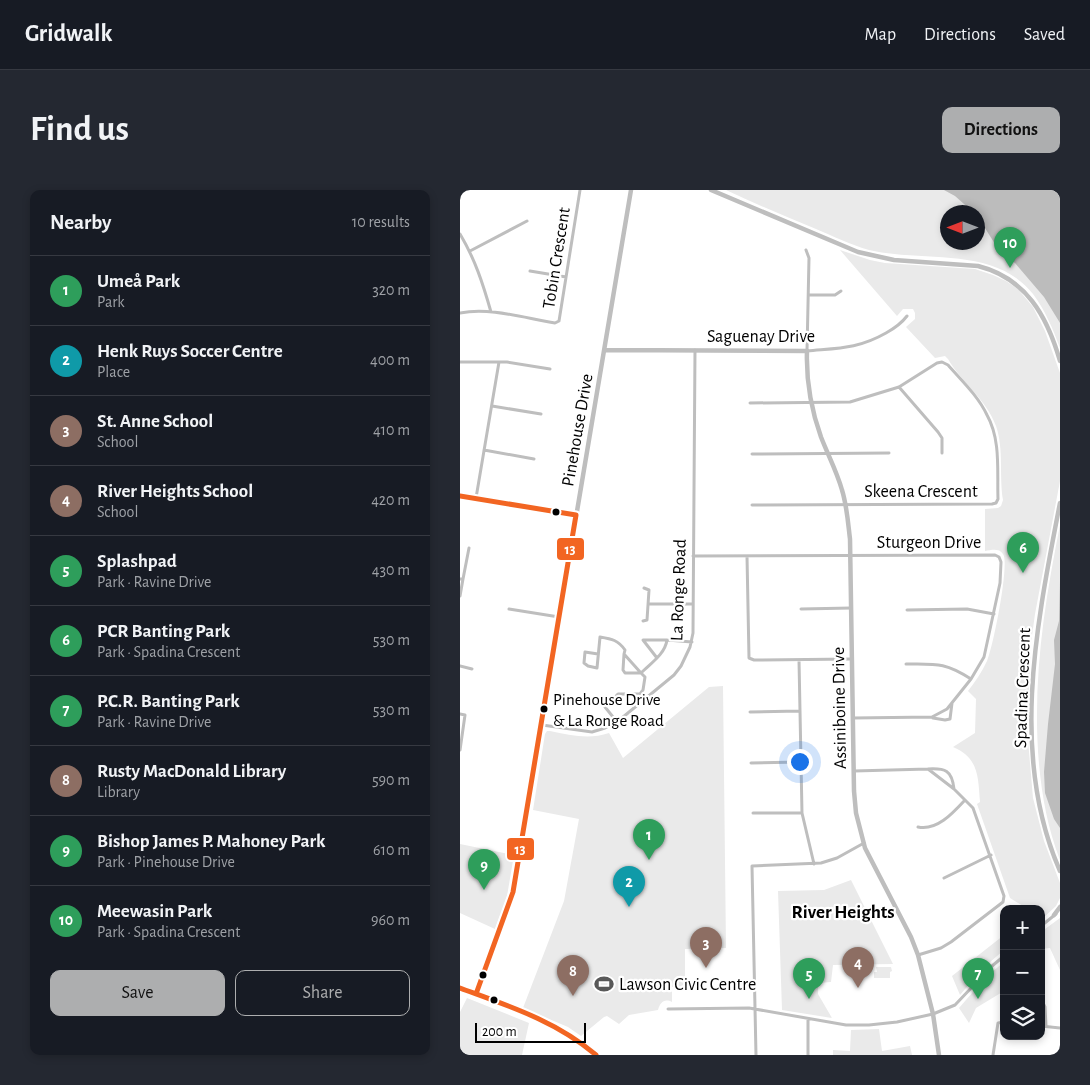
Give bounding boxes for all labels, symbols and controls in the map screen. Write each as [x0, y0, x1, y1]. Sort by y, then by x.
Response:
text: Gridwalk [25, 22, 112, 46]
text: Map [865, 26, 896, 44]
text: Directions [924, 26, 996, 44]
text: Saved [1024, 26, 1065, 44]
button: Directions [942, 107, 1060, 153]
text: Find us [30, 112, 129, 147]
north arrow [940, 205, 985, 250]
street label: Tobin Crescent [540, 206, 574, 310]
text: Nearby [50, 212, 111, 233]
text: 10 results [352, 214, 410, 230]
pin: 10 [994, 227, 1026, 268]
text: Umeå Park [97, 272, 180, 291]
text: 1 [63, 282, 69, 298]
text: 320 m [372, 282, 410, 298]
text: Park [97, 294, 125, 310]
street label: Saguenay Drive [707, 328, 815, 346]
text: Henk Ruys Soccer Centre [97, 342, 283, 361]
text: 2 [62, 352, 70, 368]
text: 400 m [370, 352, 410, 368]
text: Place [97, 364, 130, 380]
street label: Pinehouse Drive [559, 372, 597, 488]
text: St. Anne School [97, 412, 213, 431]
text: 3 [63, 422, 69, 438]
text: 410 m [373, 422, 410, 438]
text: School [97, 434, 138, 450]
text: River Heights School [97, 482, 253, 501]
street label: Skeena Crescent [864, 483, 978, 501]
text: 4 [62, 492, 70, 508]
text: 420 m [371, 492, 410, 508]
text: School [97, 504, 138, 520]
unlabelled marker [551, 507, 561, 517]
pin: 6 [1007, 532, 1039, 573]
street label: Sturgeon Drive [877, 534, 981, 552]
line badge: 13 [556, 537, 585, 561]
street label: La Ronge Road [668, 539, 690, 641]
text: 13 [564, 543, 576, 557]
text: Splashpad [97, 552, 177, 571]
text: 5 [63, 562, 69, 578]
text: 430 m [372, 562, 410, 578]
text: Park · Ravine Drive [97, 574, 212, 590]
text: PCR Banting Park [97, 622, 230, 641]
street label: Spadina Crescent [1012, 627, 1034, 748]
text: 6 [62, 632, 70, 648]
text: 530 m [373, 632, 410, 648]
text: Park · Spadina Crescent [97, 644, 240, 660]
street label: Assiniboine Drive [830, 647, 850, 769]
place label: Pinehouse Drive & La Ronge Road [553, 691, 664, 729]
text: P.C.R. Banting Park [97, 692, 240, 711]
text: 7 [63, 702, 69, 718]
text: 530 m [373, 702, 410, 718]
marker: Pinehouse Drive & La Ronge Road [539, 704, 549, 714]
text: Park · Ravine Drive [97, 714, 212, 730]
your location [787, 749, 813, 775]
text: Rusty MacDonald Library [97, 762, 286, 781]
text: 8 [62, 772, 70, 788]
text: 590 m [372, 772, 410, 788]
text: Library [97, 784, 140, 800]
pin: 1 [633, 819, 665, 860]
text: Bishop James P. Mahoney Park [97, 832, 325, 851]
line badge: 13 [506, 837, 535, 861]
text: 9 [62, 842, 70, 858]
text: 610 m [373, 842, 410, 858]
text: 13 [514, 843, 526, 857]
pin: 9 [468, 849, 500, 890]
text: Park · Pinehouse Drive [97, 854, 235, 870]
pin: 2 [613, 866, 645, 907]
text: Meewasin Park [97, 902, 212, 921]
district label: River Heights [792, 903, 894, 922]
map controls [1000, 905, 1045, 1040]
button: + [1000, 905, 1045, 950]
text: 10 [59, 912, 73, 928]
text: 960 m [371, 912, 410, 928]
text: Park · Spadina Crescent [97, 924, 240, 940]
pin: 3 [690, 927, 722, 968]
pin: 4 [842, 947, 874, 988]
button: − [1000, 950, 1045, 995]
pin: 8 [557, 955, 589, 996]
pin: 5 [793, 958, 825, 999]
pin: 7 [962, 958, 994, 999]
button: Save [50, 970, 225, 1016]
button: Share [235, 970, 410, 1016]
unlabelled marker [478, 970, 488, 980]
sports icon: Lawson Civic Centre [593, 973, 615, 995]
place label: Lawson Civic Centre [619, 976, 756, 994]
unlabelled marker [489, 995, 499, 1005]
button: layers [1000, 995, 1045, 1040]
scale bar [475, 1020, 586, 1043]
text: 200 m [482, 1025, 517, 1039]

